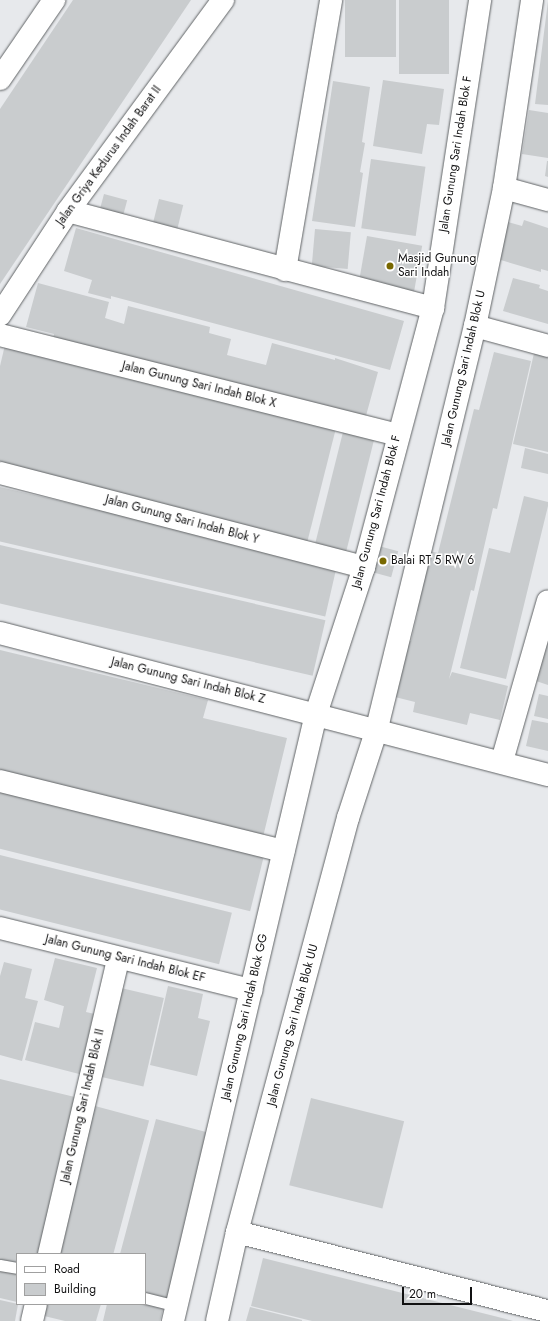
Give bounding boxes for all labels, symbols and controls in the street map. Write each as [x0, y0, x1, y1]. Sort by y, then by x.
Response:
street label: Jalan Gunung Sari Indah Blok F [437, 75, 475, 233]
street label: Jalan Griya Kedurus Indah Barat II [53, 83, 165, 229]
place label: Masjid Gunung Sari Indah [398, 252, 476, 280]
marker: Masjid Gunung Sari Indah [385, 261, 395, 271]
street label: Jalan Gunung Sari Indah Blok U [439, 289, 489, 447]
street label: Jalan Gunung Sari Indah Blok X [120, 359, 278, 411]
street label: Jalan Gunung Sari Indah Blok F [350, 434, 404, 590]
street label: Jalan Gunung Sari Indah Blok Y [104, 493, 260, 547]
place label: Balai RT 5 RW 6 [391, 554, 474, 568]
marker: Balai RT 5 RW 6 [378, 556, 388, 566]
street label: Jalan Gunung Sari Indah Blok Z [109, 655, 267, 707]
street label: Jalan Gunung Sari Indah Blok EF [43, 932, 207, 986]
street label: Jalan Gunung Sari Indah Blok GG [219, 932, 271, 1102]
street label: Jalan Gunung Sari Indah Blok UU [264, 943, 322, 1107]
street label: Jalan Gunung Sari Indah Blok II [58, 1028, 108, 1184]
legend [16, 1253, 146, 1305]
text: Road [54, 1260, 80, 1278]
scale bar [404, 1279, 474, 1305]
text: Building [54, 1280, 96, 1298]
text: 20 m [409, 1285, 436, 1303]

